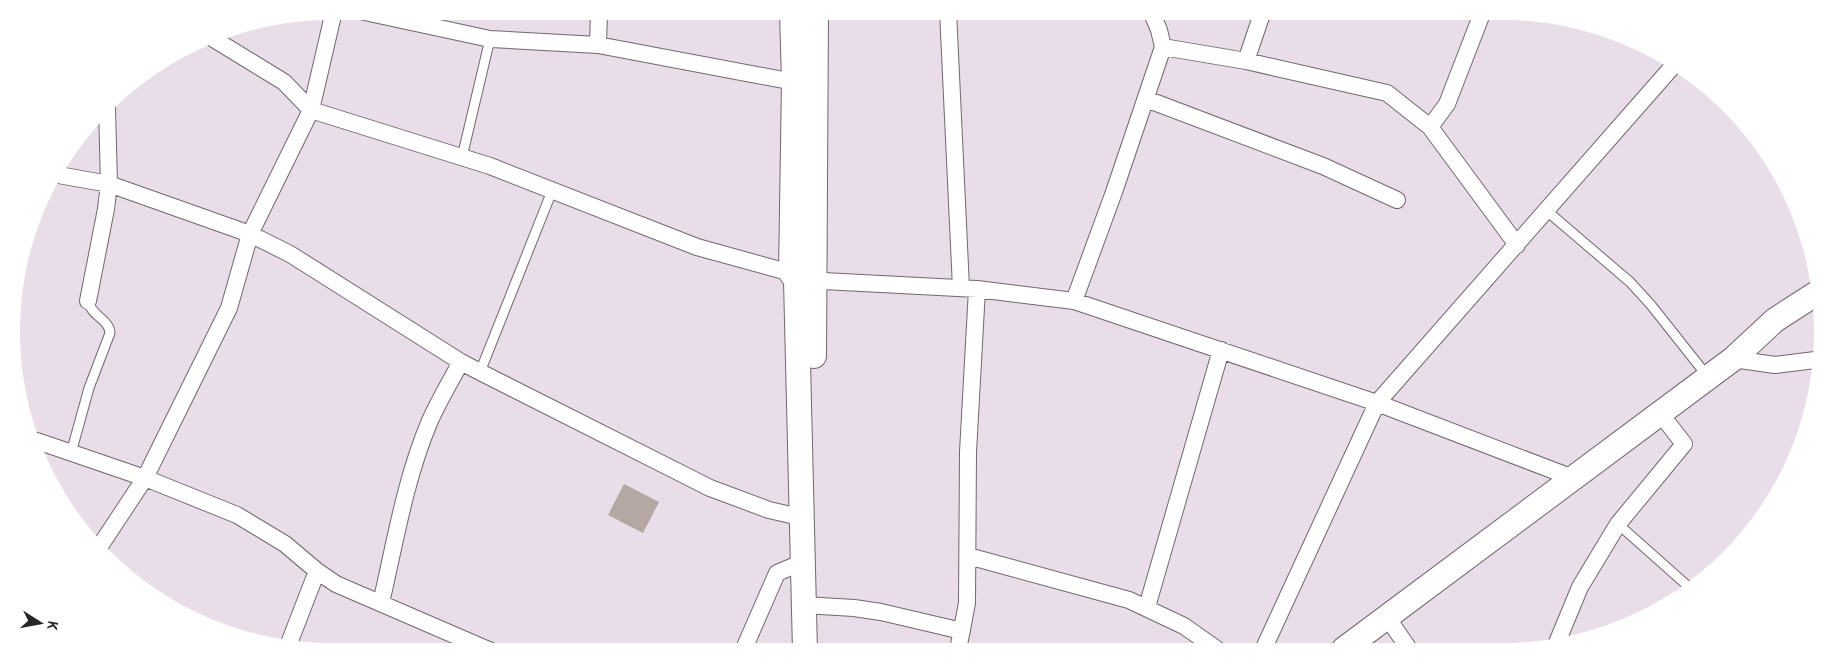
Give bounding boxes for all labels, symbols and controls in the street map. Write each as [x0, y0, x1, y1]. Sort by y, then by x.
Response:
north arrow [15, 598, 65, 648]
text: K [44, 620, 62, 632]

